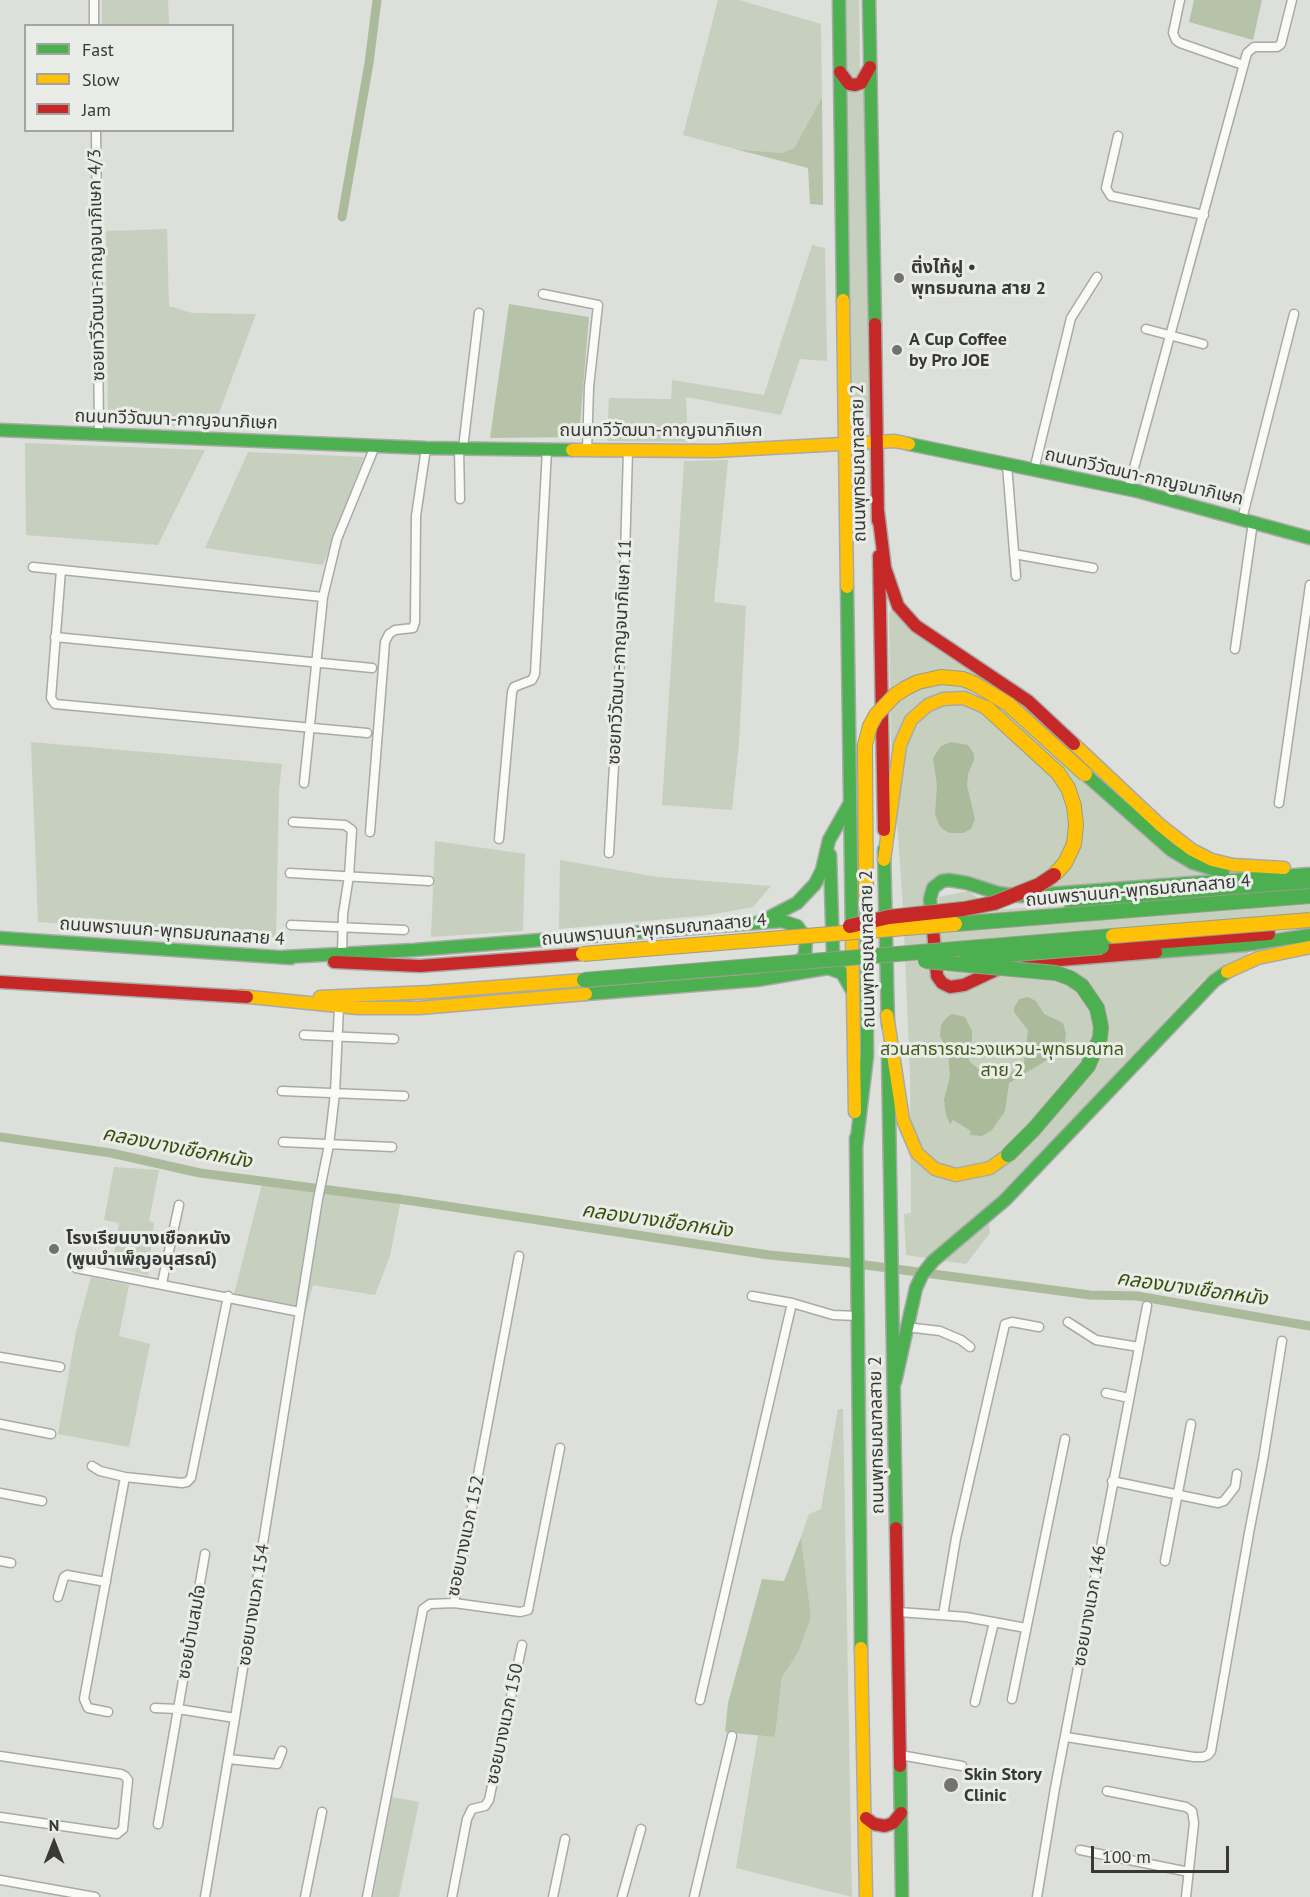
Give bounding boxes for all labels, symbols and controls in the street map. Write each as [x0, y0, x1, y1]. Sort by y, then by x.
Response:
legend [24, 24, 234, 132]
text: Fast [82, 38, 114, 61]
text: Slow [82, 68, 120, 91]
text: Jam [82, 98, 111, 121]
street label: ซอยทวีวัฒนา-กาญจนาภิเษก 4/3 [84, 149, 110, 381]
place label: ติ่งไท้ฝู • พุทธมณฑล สาย 2 [911, 257, 1046, 300]
marker: ติ่งไท้ฝู • พุทธมณฑล สาย 2 [892, 271, 906, 285]
place label: A Cup Coffee by Pro JOE [909, 329, 1007, 372]
marker: A Cup Coffee by Pro JOE [890, 343, 904, 357]
street label: ถนนพุทธมณฑลสาย 2 [847, 384, 871, 542]
street label: ถนนทวีวัฒนา-กาญจนาภิเษก [74, 406, 278, 434]
street label: ถนนทวีวัฒนา-กาญจนาภิเษก [559, 420, 763, 442]
street label: ถนนทวีวัฒนา-กาญจนาภิเษก [1043, 444, 1245, 510]
street label: ซอยทวีวัฒนา-กาญจนาภิเษก 11 [603, 539, 637, 765]
street label: ถนนพุทธมณฑลสาย 2 [856, 870, 880, 1028]
street label: ถนนพรานนก-พุทธมณฑลสาย 4 [1024, 870, 1252, 912]
street label: ถนนพรานนก-พุทธมณฑลสาย 4 [540, 909, 768, 951]
street label: ถนนพรานนก-พุทธมณฑลสาย 4 [59, 913, 285, 951]
park label: สวนสาธารณะวงแหวน-พุทธมณฑล สาย 2 [880, 1039, 1124, 1082]
water label: คลองบางเชือกหนัง [100, 1122, 254, 1174]
water label: คลองบางเชือกหนัง [580, 1199, 734, 1243]
place label: โรงเรียนบางเชือกหนัง (พูนบำเพ็ญอนุสรณ์) [66, 1228, 231, 1270]
marker: โรงเรียนบางเชือกหนัง (พูนบำเพ็ญอนุสรณ์) [47, 1242, 61, 1256]
water label: คลองบางเชือกหนัง [1115, 1267, 1269, 1311]
street label: ถนนพุทธมณฑลสาย 2 [865, 1356, 889, 1514]
street label: ซอยบางแวก 152 [443, 1474, 489, 1598]
street label: ซอยบางแวก 154 [234, 1543, 274, 1667]
street label: ซอยบางแวก 146 [1069, 1544, 1111, 1668]
street label: ซอยบ้านสมใจ [173, 1583, 211, 1681]
street label: ซอยบางแวก 150 [482, 1662, 528, 1786]
place label: Skin Story Clinic [964, 1764, 1042, 1806]
marker: Skin Story Clinic [942, 1776, 960, 1794]
north arrow [24, 1813, 84, 1873]
text: N [49, 1815, 59, 1835]
scale bar [1094, 1834, 1232, 1872]
text: 100 m [1102, 1845, 1151, 1868]

